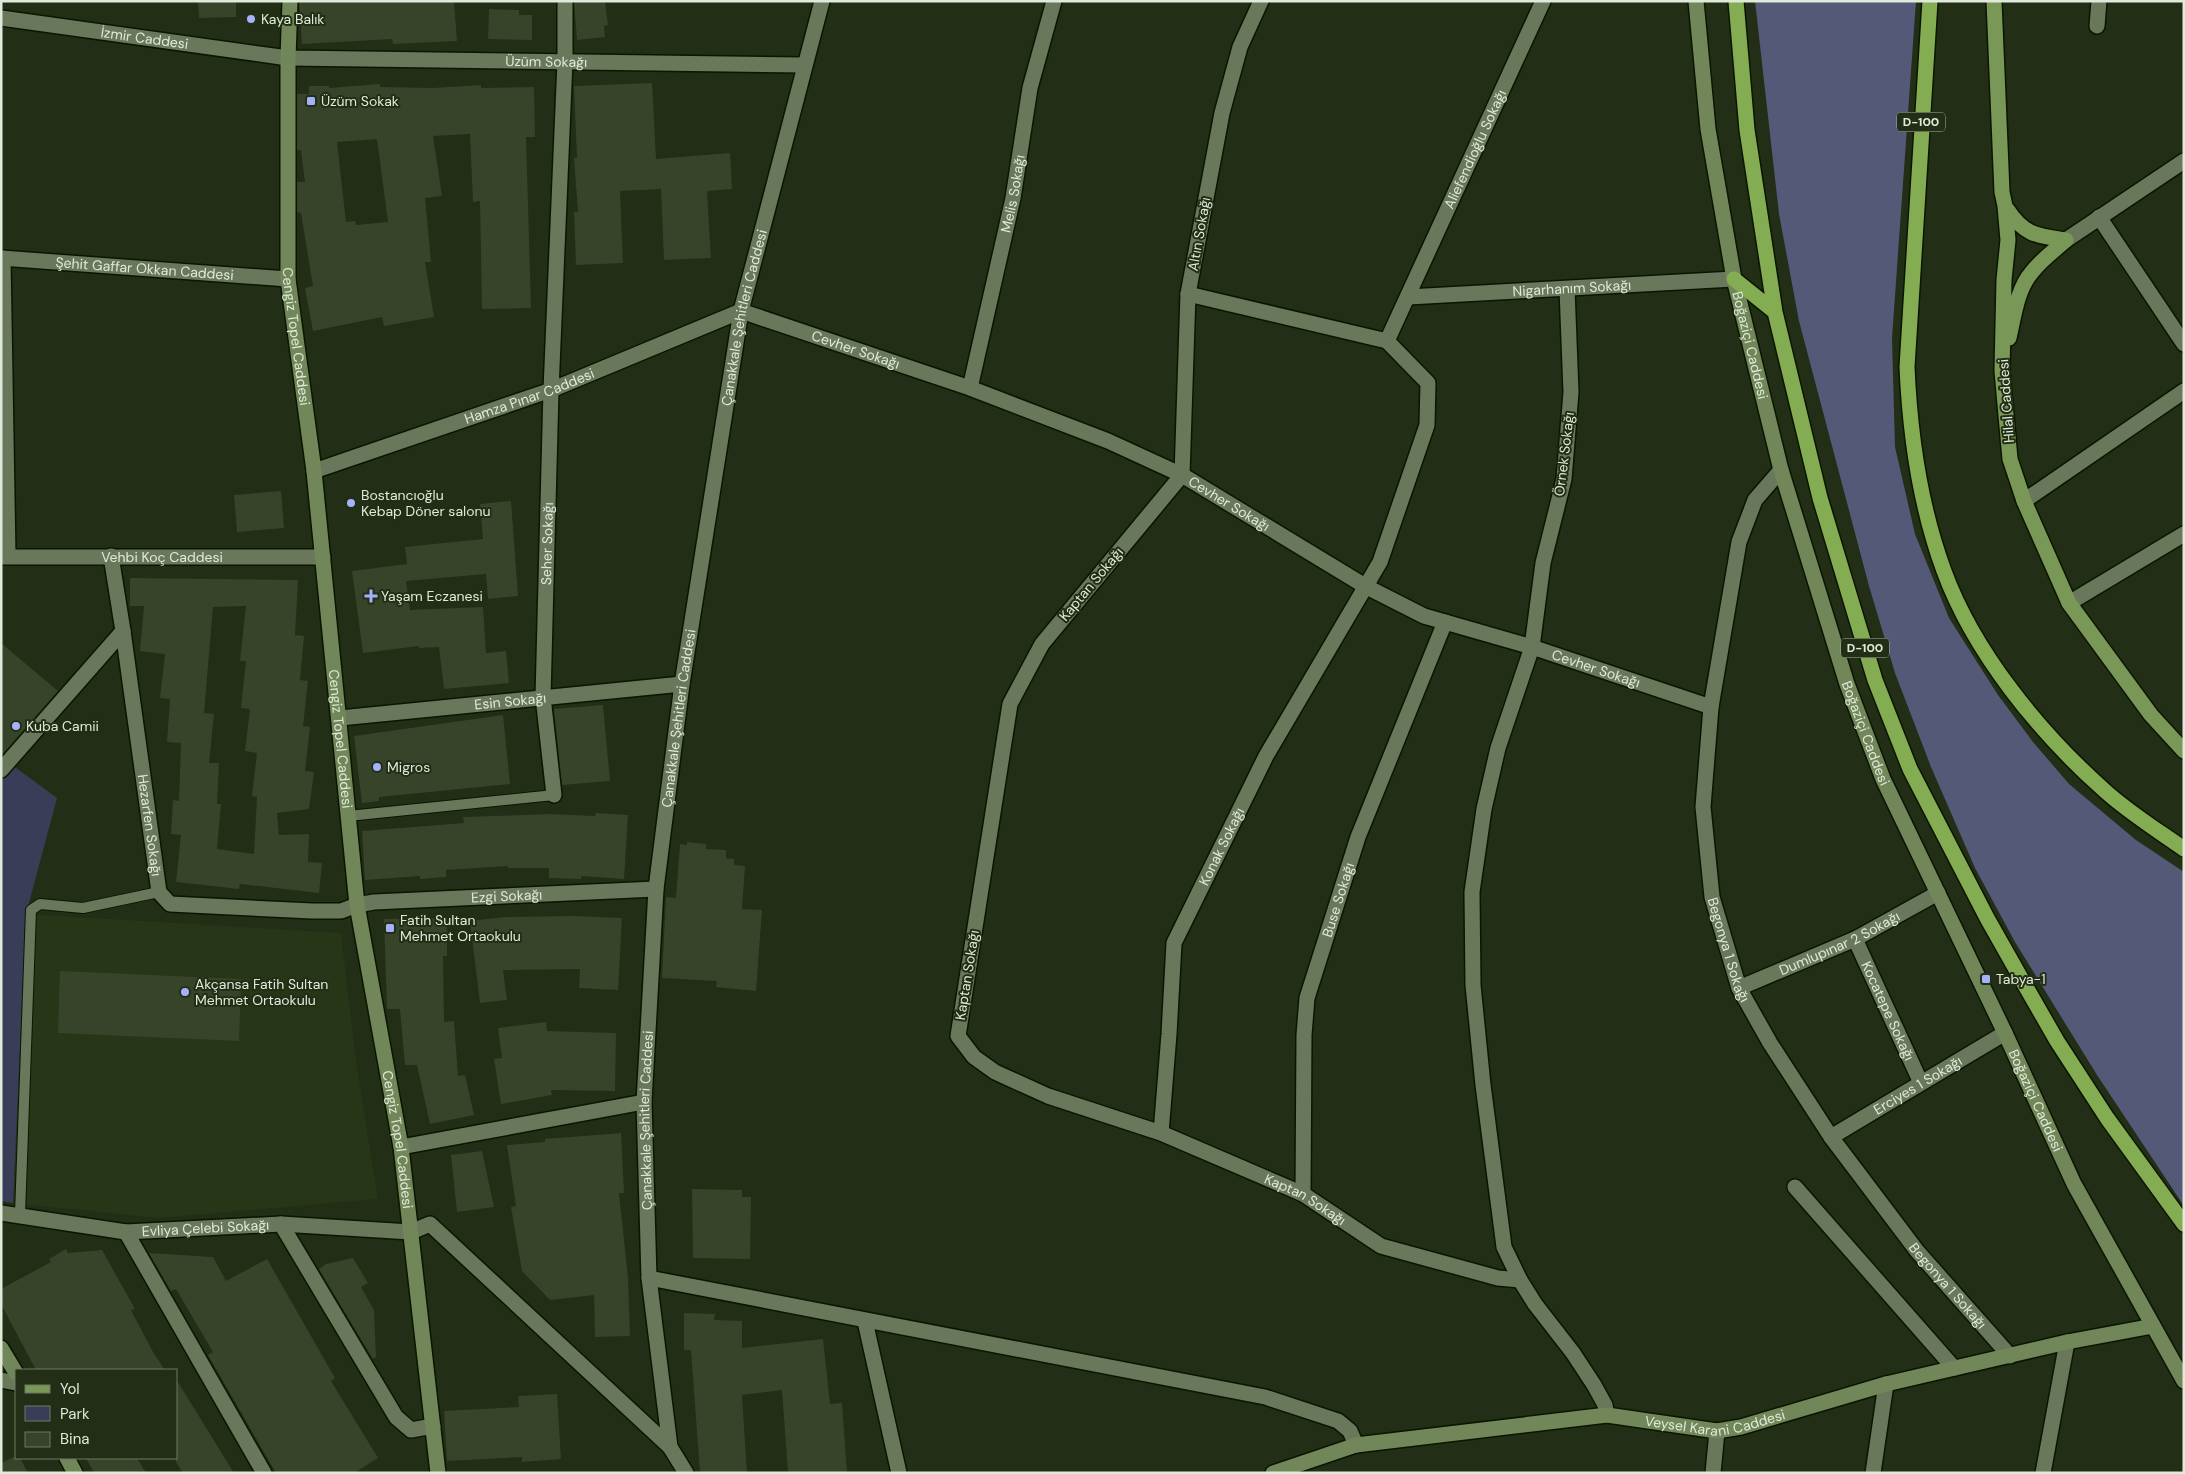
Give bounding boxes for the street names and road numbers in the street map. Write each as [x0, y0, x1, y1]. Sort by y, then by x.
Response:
street label: İzmir Caddesi [100, 23, 189, 53]
street label: Üzüm Sokağı [505, 52, 587, 71]
street label: Aliefendioğlu Sokağı [1440, 87, 1510, 212]
road number: D-100 [1897, 112, 1945, 132]
street label: Melis Sokağı [996, 153, 1029, 234]
street label: Altın Sokağı [1184, 196, 1214, 272]
street label: Çanakkale Şehitleri Caddesi [717, 228, 771, 407]
street label: Şehit Gaffar Okkan Caddesi [55, 253, 234, 284]
street label: Cengiz Topel Caddesi [279, 267, 314, 407]
street label: Nigarhanım Sokağı [1512, 276, 1632, 300]
street label: Boğaziçi Caddesi [1728, 289, 1772, 401]
street label: Cevher Sokağı [809, 326, 902, 373]
street label: Hilal Caddesi [1994, 358, 2018, 444]
street label: Hamza Pınar Caddesi [462, 364, 597, 428]
street label: Örnek Sokağı [1550, 411, 1578, 497]
street label: Cevher Sokağı [1185, 472, 1273, 535]
street label: Seher Sokağı [537, 502, 557, 585]
street label: Kaptan Sokağı [1055, 543, 1127, 625]
street label: Vehbi Koç Caddesi [101, 548, 223, 566]
street label: Çanakkale Şehitleri Caddesi [657, 628, 700, 808]
road number: D-100 [1841, 638, 1889, 658]
street label: Cevher Sokağı [1550, 645, 1643, 692]
street label: Cengiz Topel Caddesi [325, 669, 356, 809]
street label: Boğaziçi Caddesi [1838, 678, 1894, 788]
street label: Esin Sokağı [473, 689, 547, 714]
street label: Hezarfen Sokağı [134, 773, 166, 877]
street label: Konak Sokağı [1195, 805, 1248, 888]
street label: Buse Sokağı [1318, 860, 1358, 939]
street label: Ezgi Sokağı [471, 885, 543, 907]
street label: Begonya 1 Sokağı [1704, 895, 1754, 1005]
street label: Dumlupınar 2 Sokağı [1776, 907, 1903, 979]
street label: Kaptan Sokağı [951, 929, 983, 1021]
street label: Kocatepe Sokağı [1857, 958, 1918, 1063]
street label: Çanakkale Şehitleri Caddesi [635, 1030, 657, 1210]
street label: Boğaziçi Caddesi [2005, 1047, 2067, 1154]
street label: Erciyes 1 Sokağı [1870, 1052, 1965, 1119]
street label: Cengiz Topel Caddesi [378, 1069, 417, 1209]
street label: Kaptan Sokağı [1262, 1170, 1349, 1229]
street label: Evliya Çelebi Sokağı [141, 1216, 270, 1240]
street label: Begonya 1 Sokağı [1905, 1239, 1991, 1332]
street label: Veysel Karani Caddesi [1644, 1405, 1787, 1440]

